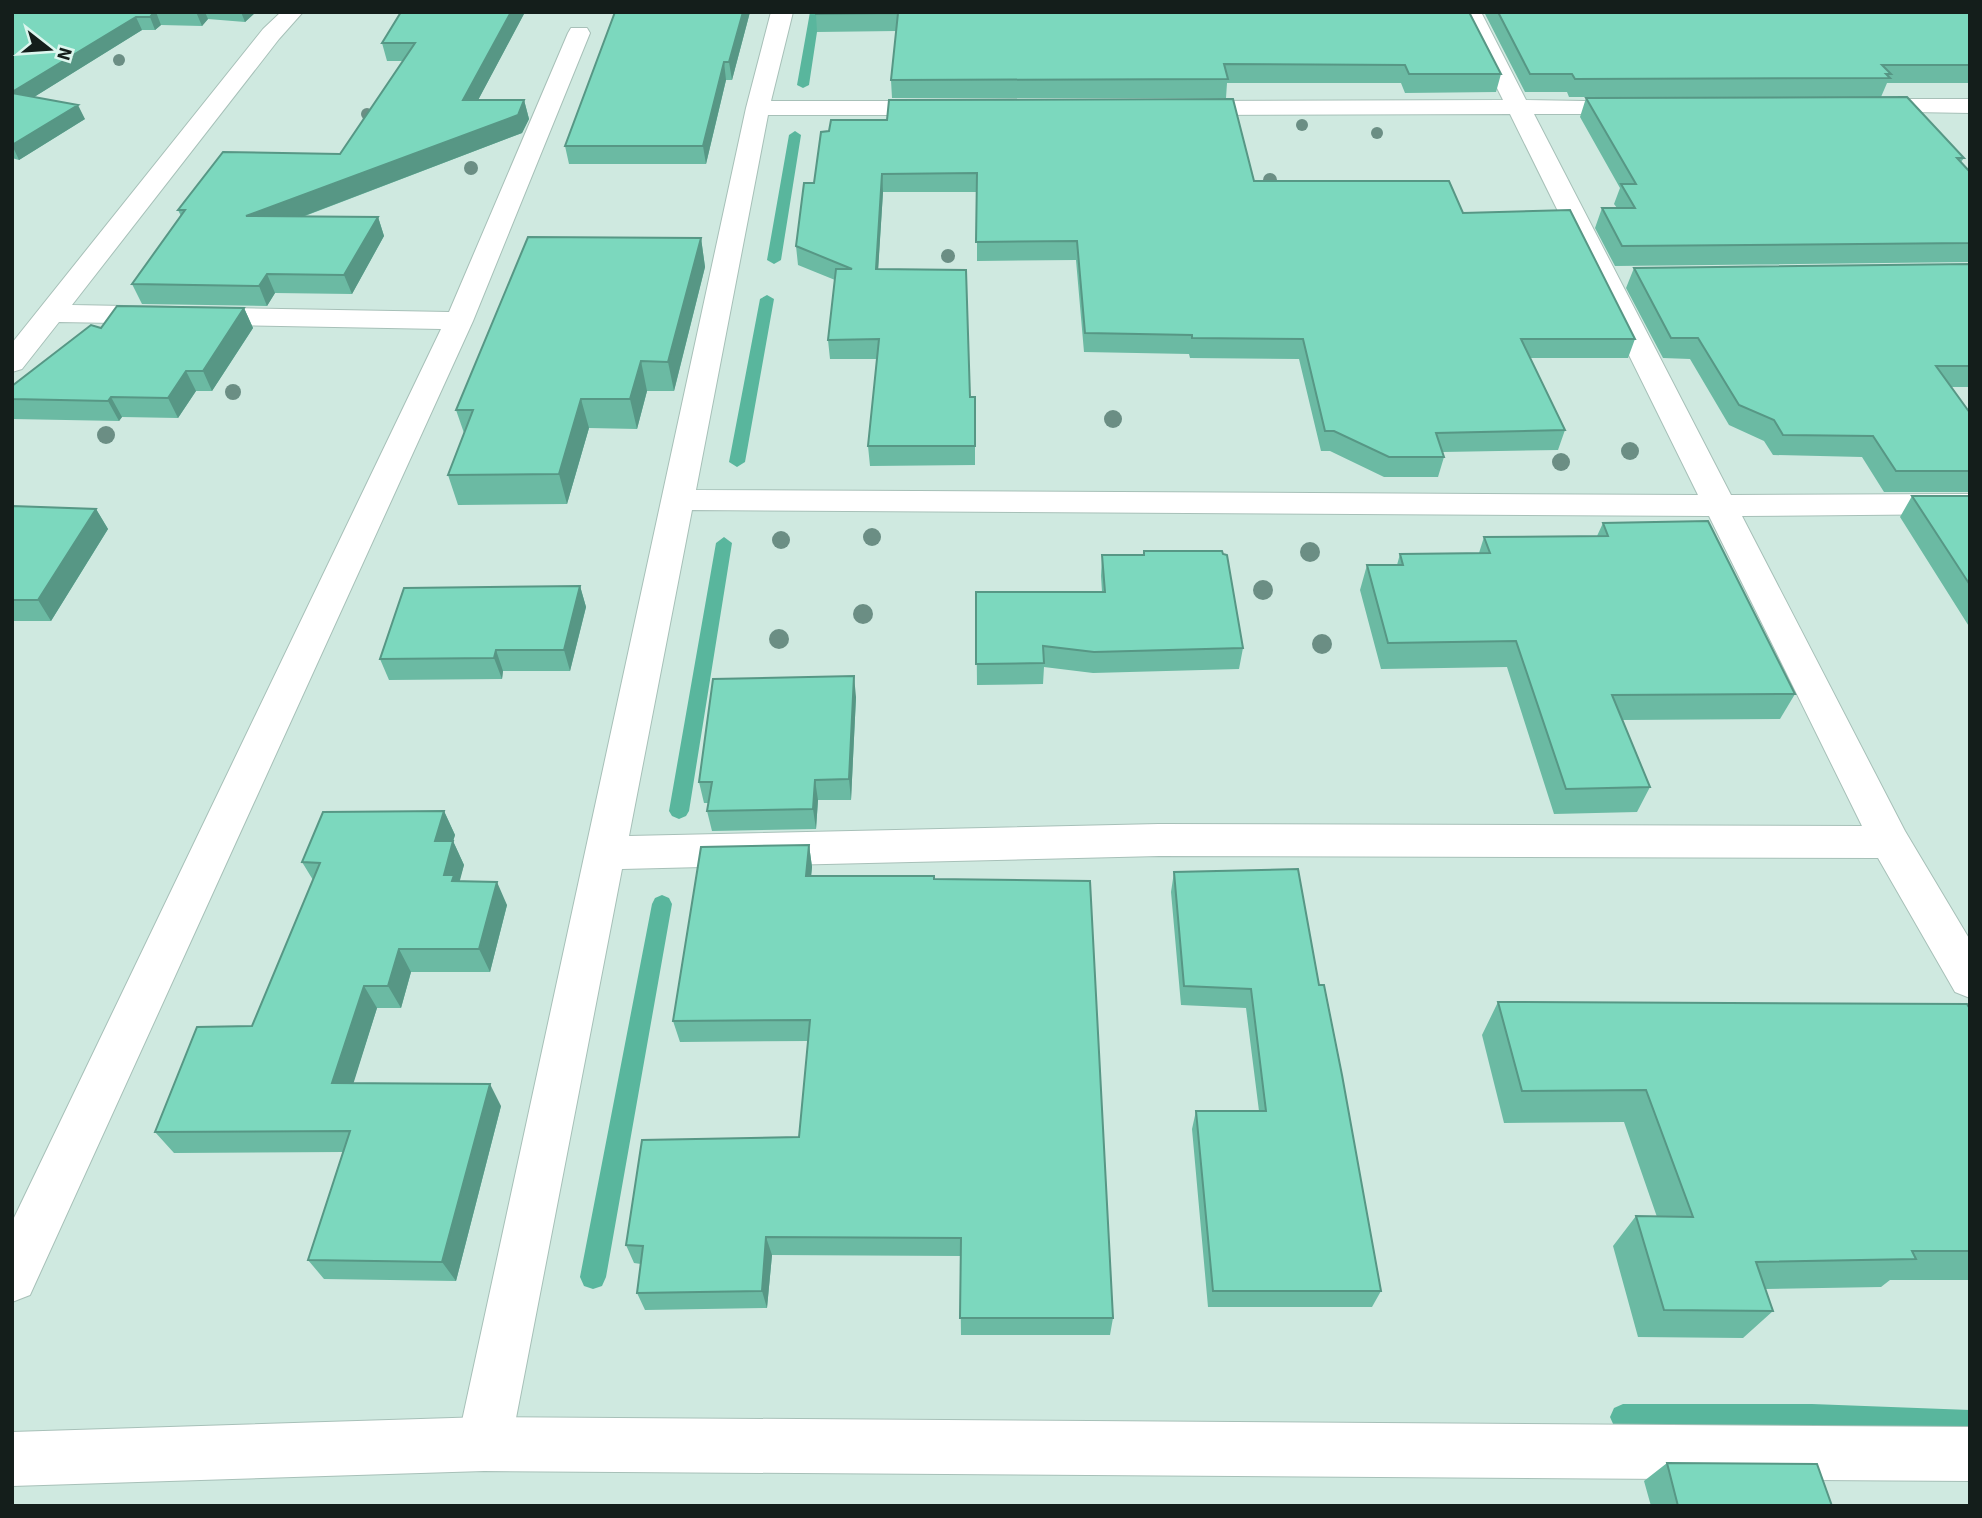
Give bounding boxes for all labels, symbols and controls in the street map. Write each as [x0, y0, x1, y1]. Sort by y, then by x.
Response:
north arrow [14, 14, 84, 84]
text: N [49, 44, 79, 64]

